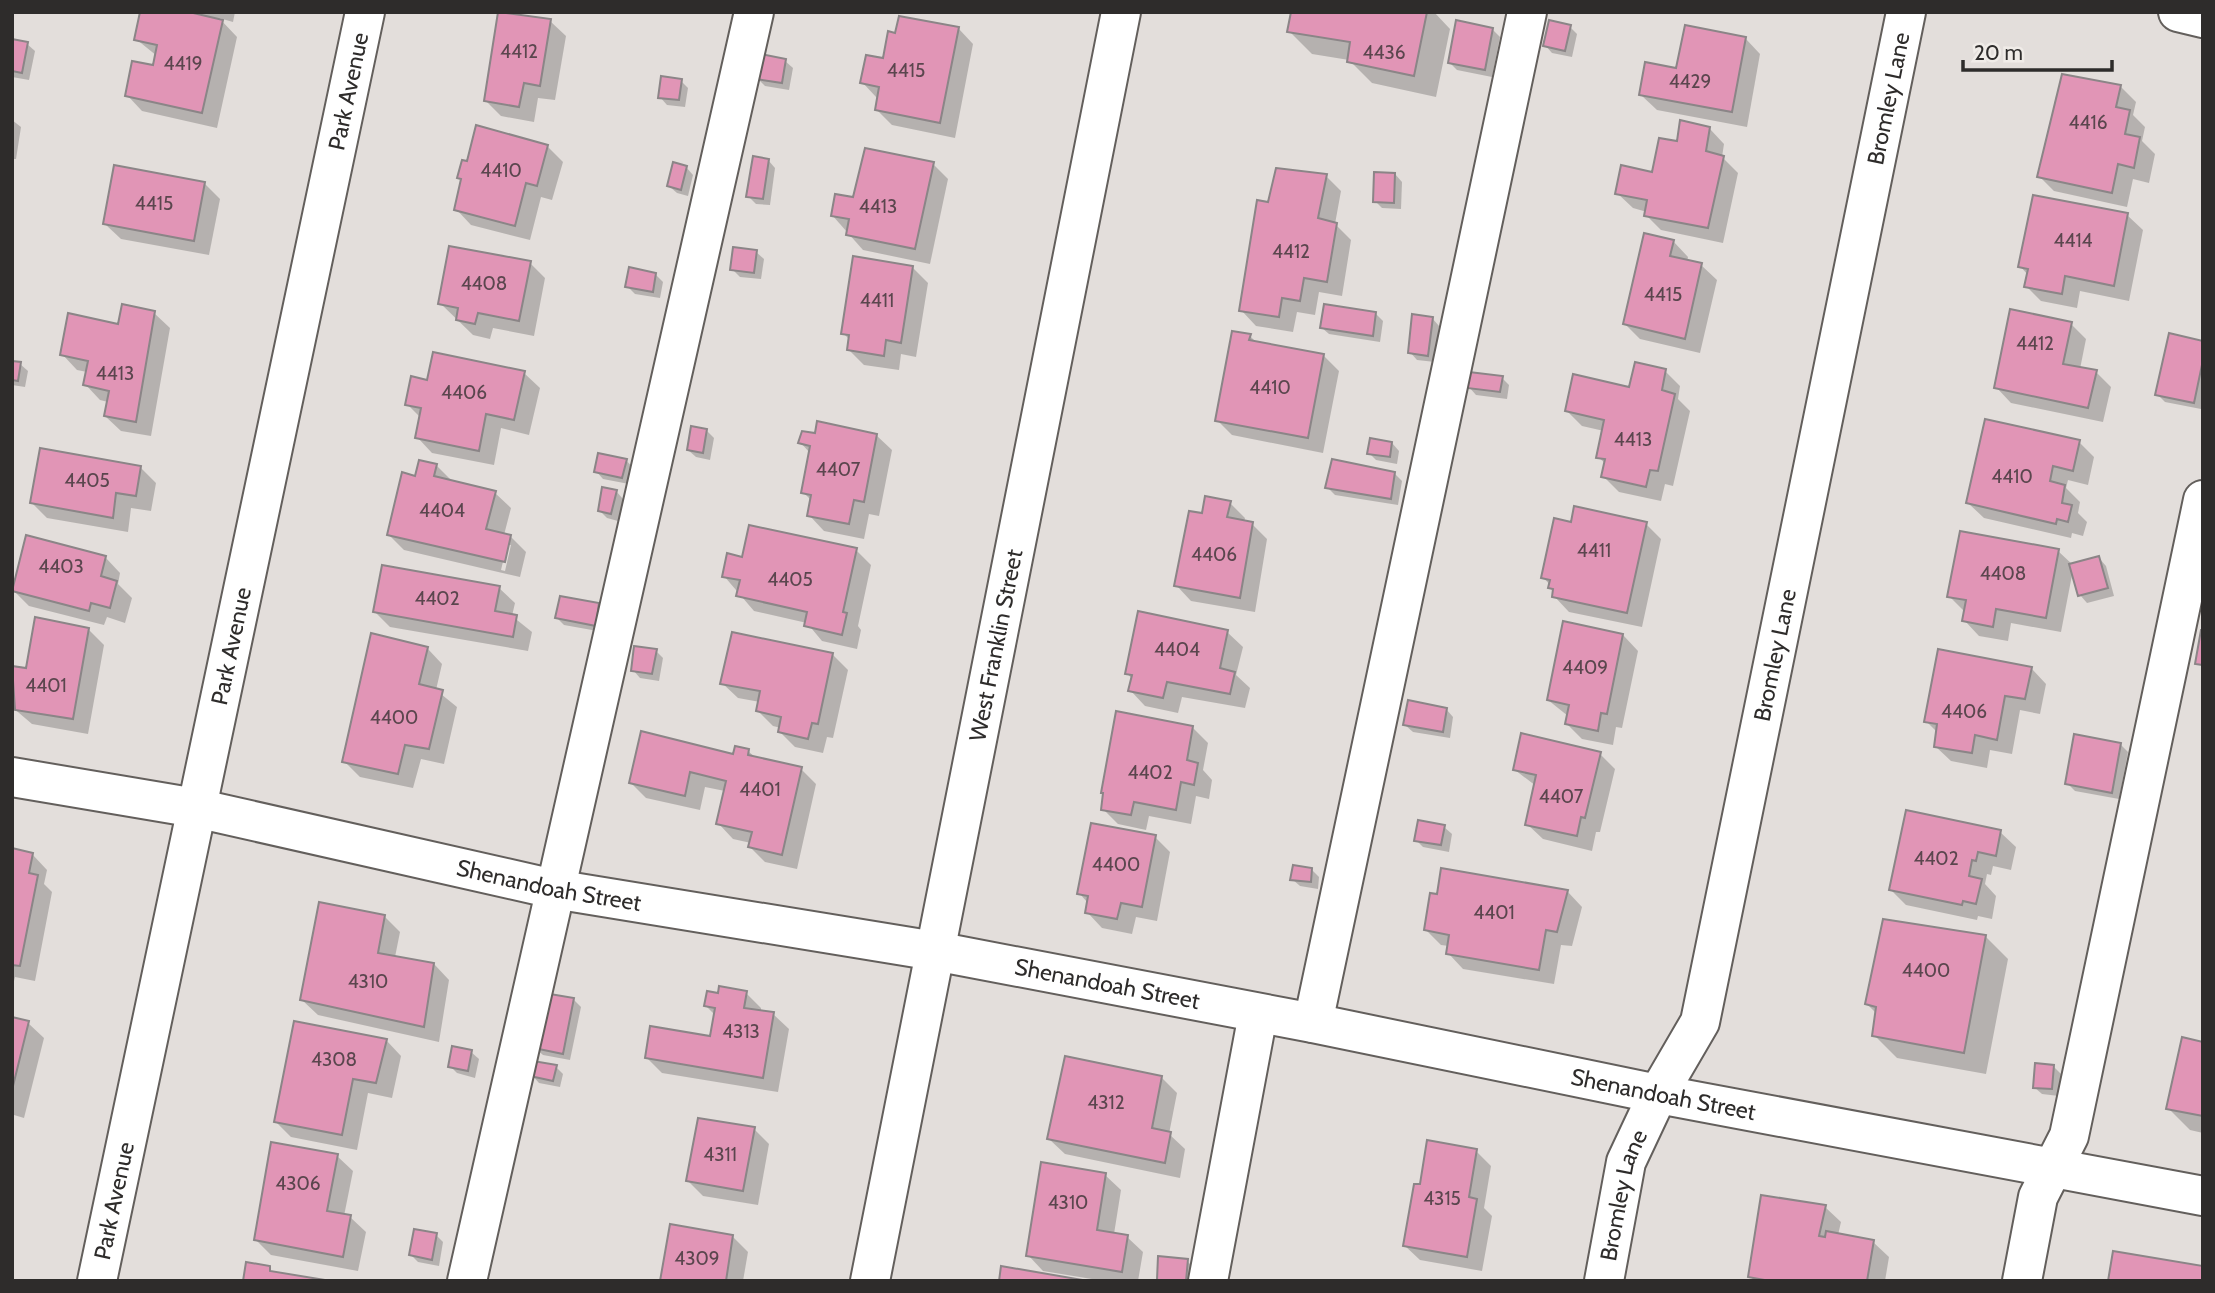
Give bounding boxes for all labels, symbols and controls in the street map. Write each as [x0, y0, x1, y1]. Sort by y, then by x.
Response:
scale bar [1963, 28, 2112, 72]
street label: Park Avenue [322, 30, 374, 153]
street label: Bromley Lane [1861, 30, 1916, 167]
house number: 4412 [500, 40, 538, 63]
text: 20 m [1974, 40, 2023, 65]
house number: 4436 [1362, 41, 1406, 64]
house number: 4419 [164, 52, 202, 75]
house number: 4415 [887, 59, 925, 82]
house number: 4429 [1669, 70, 1711, 93]
house number: 4416 [2069, 111, 2107, 134]
house number: 4410 [480, 159, 522, 182]
house number: 4415 [135, 192, 173, 215]
house number: 4413 [859, 195, 897, 218]
house number: 4414 [2053, 229, 2093, 252]
house number: 4412 [1272, 240, 1310, 263]
house number: 4408 [461, 272, 507, 295]
house number: 4415 [1644, 283, 1682, 306]
house number: 4411 [860, 289, 894, 312]
house number: 4412 [2016, 332, 2054, 355]
house number: 4413 [96, 362, 134, 385]
house number: 4410 [1249, 376, 1291, 399]
house number: 4406 [441, 381, 487, 404]
house number: 4413 [1614, 428, 1652, 451]
house number: 4407 [816, 458, 861, 481]
house number: 4410 [1991, 465, 2033, 488]
house number: 4405 [64, 469, 110, 492]
house number: 4404 [419, 499, 465, 522]
house number: 4411 [1577, 539, 1611, 562]
house number: 4406 [1191, 543, 1237, 566]
street label: West Franklin Street [963, 547, 1028, 744]
house number: 4403 [38, 555, 84, 578]
house number: 4408 [1980, 562, 2026, 585]
house number: 4405 [767, 568, 813, 591]
street label: Park Avenue [205, 584, 257, 707]
street label: Bromley Lane [1748, 586, 1802, 724]
house number: 4402 [414, 587, 460, 610]
house number: 4404 [1154, 638, 1200, 661]
house number: 4409 [1562, 656, 1608, 679]
house number: 4401 [25, 674, 67, 697]
house number: 4406 [1941, 700, 1987, 723]
house number: 4400 [370, 706, 418, 729]
house number: 4402 [1127, 761, 1173, 784]
house number: 4401 [739, 778, 781, 801]
house number: 4407 [1539, 785, 1584, 808]
house number: 4402 [1913, 847, 1959, 870]
street label: Shenandoah Street [454, 853, 643, 917]
house number: 4400 [1092, 853, 1140, 876]
house number: 4401 [1473, 901, 1515, 924]
street label: Shenandoah Street [1012, 953, 1202, 1015]
house number: 4400 [1902, 959, 1950, 982]
house number: 4310 [348, 970, 388, 993]
house number: 4313 [722, 1020, 760, 1043]
house number: 4308 [311, 1048, 357, 1071]
street label: Shenandoah Street [1569, 1062, 1758, 1126]
house number: 4312 [1087, 1091, 1125, 1114]
street label: Bromley Lane [1594, 1125, 1653, 1263]
street label: Park Avenue [88, 1139, 140, 1262]
house number: 4311 [703, 1143, 737, 1166]
house number: 4306 [275, 1172, 321, 1195]
house number: 4315 [1423, 1187, 1461, 1210]
house number: 4310 [1048, 1191, 1088, 1214]
house number: 4309 [674, 1247, 720, 1270]

